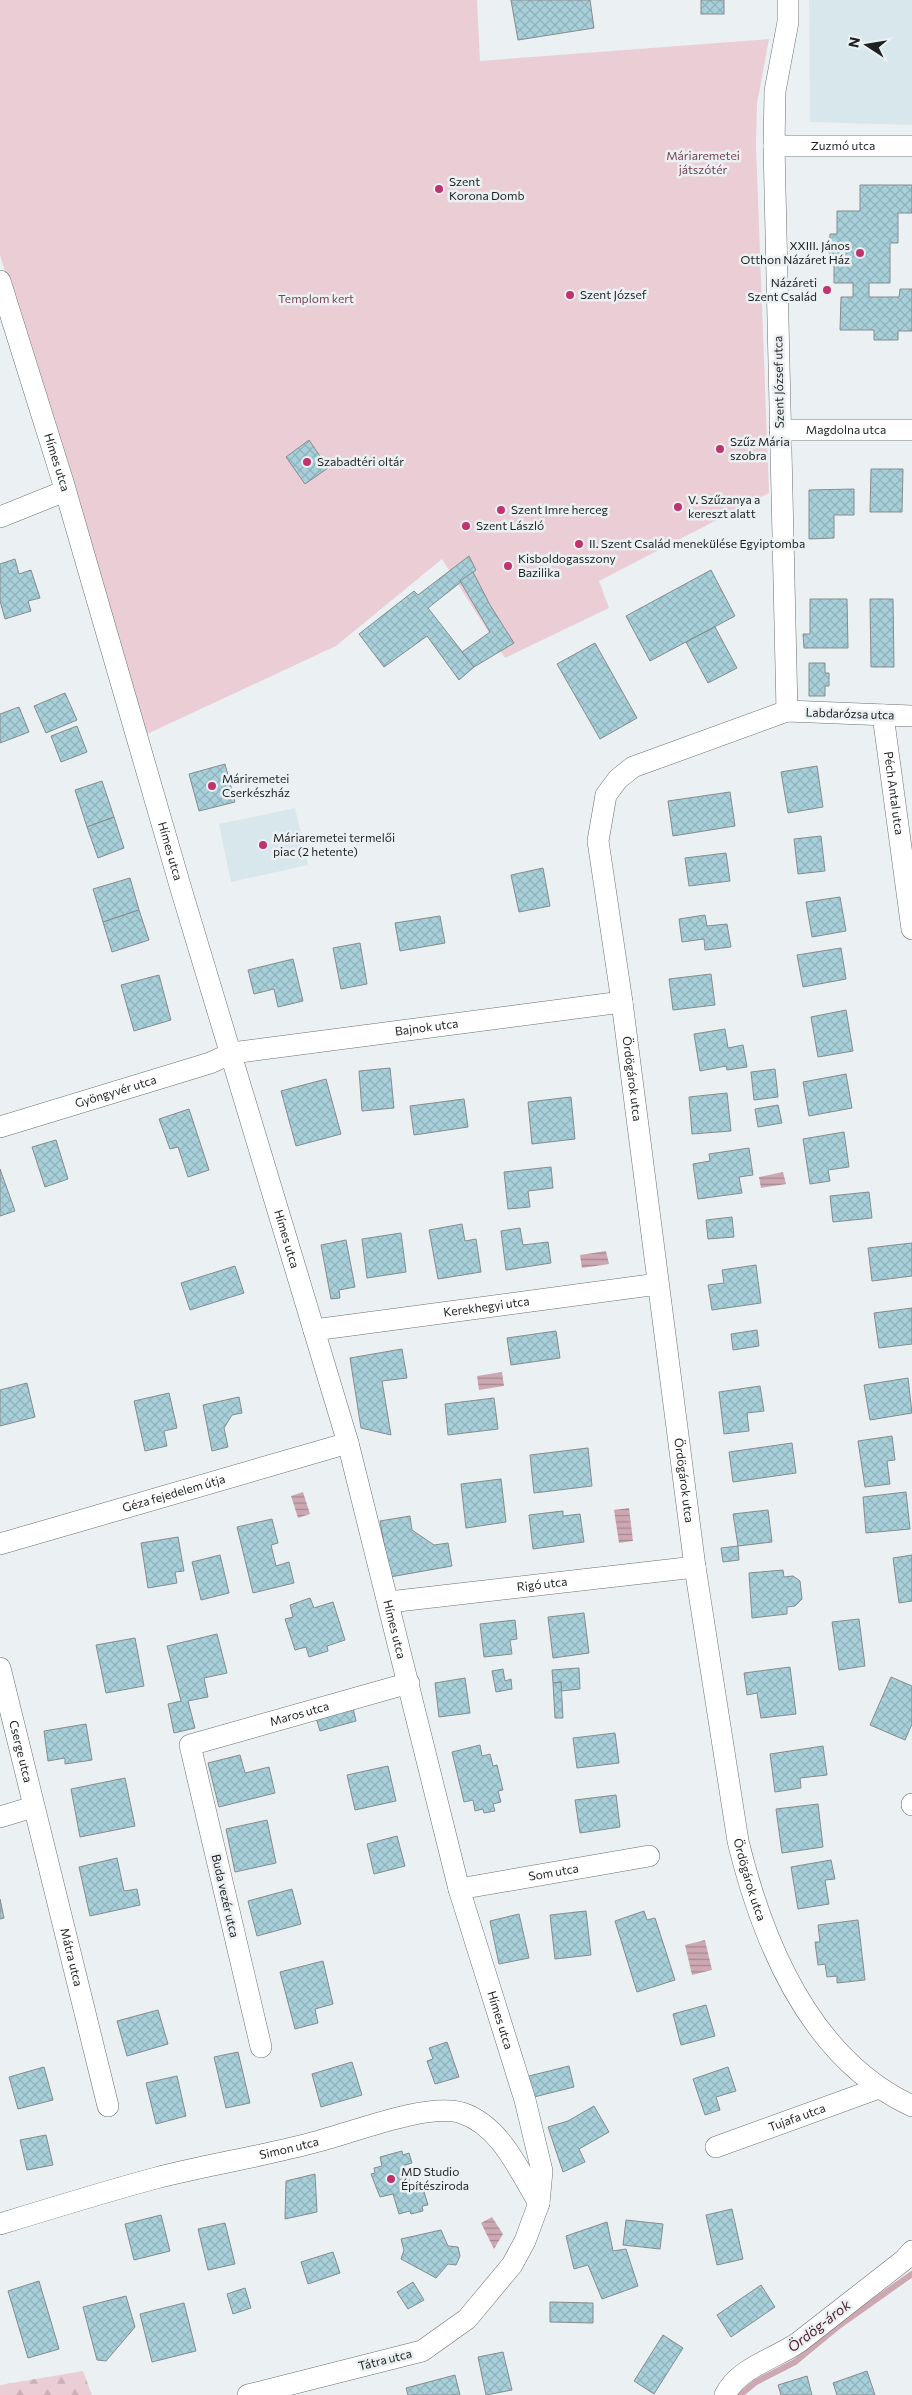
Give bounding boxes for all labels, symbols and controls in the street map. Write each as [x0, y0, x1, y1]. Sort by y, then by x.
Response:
north arrow [842, 20, 892, 70]
text: N [844, 35, 863, 49]
street label: Zuzmó utca [811, 138, 875, 152]
park label: Máriaremetei játszótér [666, 148, 740, 176]
place label: Szent Korona Domb [449, 174, 525, 202]
marker: Szent Korona Domb [433, 183, 445, 195]
place label: XXIII. János Otthon Názáret Ház [740, 238, 850, 266]
marker: XXIII. János Otthon Názáret Ház [854, 247, 866, 259]
place label: Názáreti Szent Család [747, 275, 817, 303]
marker: Názáreti Szent Család [821, 284, 833, 296]
place label: Szent József [580, 287, 647, 302]
marker: Szent József [564, 289, 576, 301]
park label: Templom kert [278, 291, 354, 305]
street label: Szent József utca [770, 336, 787, 428]
street label: Magdolna utca [806, 422, 886, 436]
street label: Hímes utca [42, 431, 73, 493]
place label: Szűz Mária szobra [730, 434, 790, 462]
marker: Szűz Mária szobra [714, 443, 726, 455]
place label: Szabadtéri oltár [317, 454, 404, 468]
marker: Szabadtéri oltár [301, 456, 313, 468]
place label: V. Szűzanya a kereszt alatt [688, 492, 760, 520]
marker: V. Szűzanya a kereszt alatt [672, 501, 684, 513]
place label: Szent Imre herceg [511, 502, 609, 516]
marker: Szent Imre herceg [495, 504, 507, 516]
place label: Szent László [476, 518, 544, 532]
marker: Szent László [460, 520, 472, 532]
place label: II. Szent Család menekülése Egyiptomba [589, 536, 805, 550]
marker: II. Szent Család menekülése Egyiptomba [573, 538, 585, 550]
place label: Kisboldogasszony Bazilika [518, 551, 616, 579]
marker: Kisboldogasszony Bazilika [502, 560, 514, 572]
street label: Labdarózsa utca [805, 704, 895, 722]
street label: Péch Antal utca [882, 750, 907, 836]
place label: Máriremetei Cserkészház [222, 771, 290, 799]
marker: Máriremetei Cserkészház [206, 780, 218, 792]
street label: Hímes utca [156, 820, 186, 882]
place label: Máriaremetei termelői piac (2 hetente) [273, 830, 395, 858]
marker: Máriaremetei termelői piac (2 hetente) [257, 839, 269, 851]
street label: Bajnok utca [394, 1015, 459, 1038]
street label: Ördögárok utca [620, 1035, 645, 1122]
street label: Gyöngyvér utca [73, 1072, 158, 1110]
street label: Hímes utca [272, 1208, 303, 1270]
street label: Kerekhegyi utca [442, 1293, 530, 1319]
street label: Ördögárok utca [672, 1437, 697, 1524]
street label: Géza fejedelem útja [121, 1471, 227, 1514]
street label: Rigó utca [516, 1574, 568, 1593]
street label: Hímes utca [381, 1598, 409, 1660]
street label: Maros utca [268, 1698, 330, 1728]
street label: Cserge utca [7, 1719, 36, 1784]
street label: Ördögárok utca [732, 1837, 769, 1923]
street label: Buda vezér utca [210, 1853, 242, 1939]
street label: Som utca [527, 1860, 580, 1883]
street label: Mátra utca [58, 1926, 86, 1988]
street label: Hímes utca [485, 1989, 517, 2051]
street label: Tujafa utca [766, 2100, 827, 2134]
street label: Simon utca [258, 2133, 320, 2161]
place label: MD Studio Építésziroda [401, 2164, 469, 2192]
marker: MD Studio Építésziroda [385, 2173, 397, 2185]
water label: Ördög-árok [784, 2296, 854, 2355]
street label: Tátra utca [356, 2346, 413, 2372]

